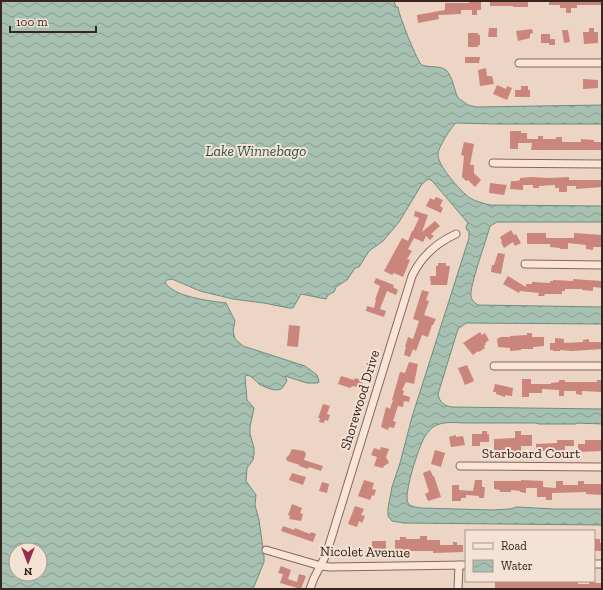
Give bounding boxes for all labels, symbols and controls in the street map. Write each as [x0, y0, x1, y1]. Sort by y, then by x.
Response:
scale bar [10, 8, 96, 34]
text: 100 m [16, 15, 48, 29]
water label: Lake Winnebago [206, 142, 306, 160]
street label: Shorewood Drive [337, 348, 383, 452]
street label: Starboard Court [482, 445, 581, 462]
legend [465, 530, 595, 582]
text: Road [501, 539, 527, 553]
north arrow [8, 542, 48, 582]
street label: Nicolet Avenue [320, 543, 411, 561]
text: Water [501, 559, 533, 573]
text: N [23, 565, 32, 578]

